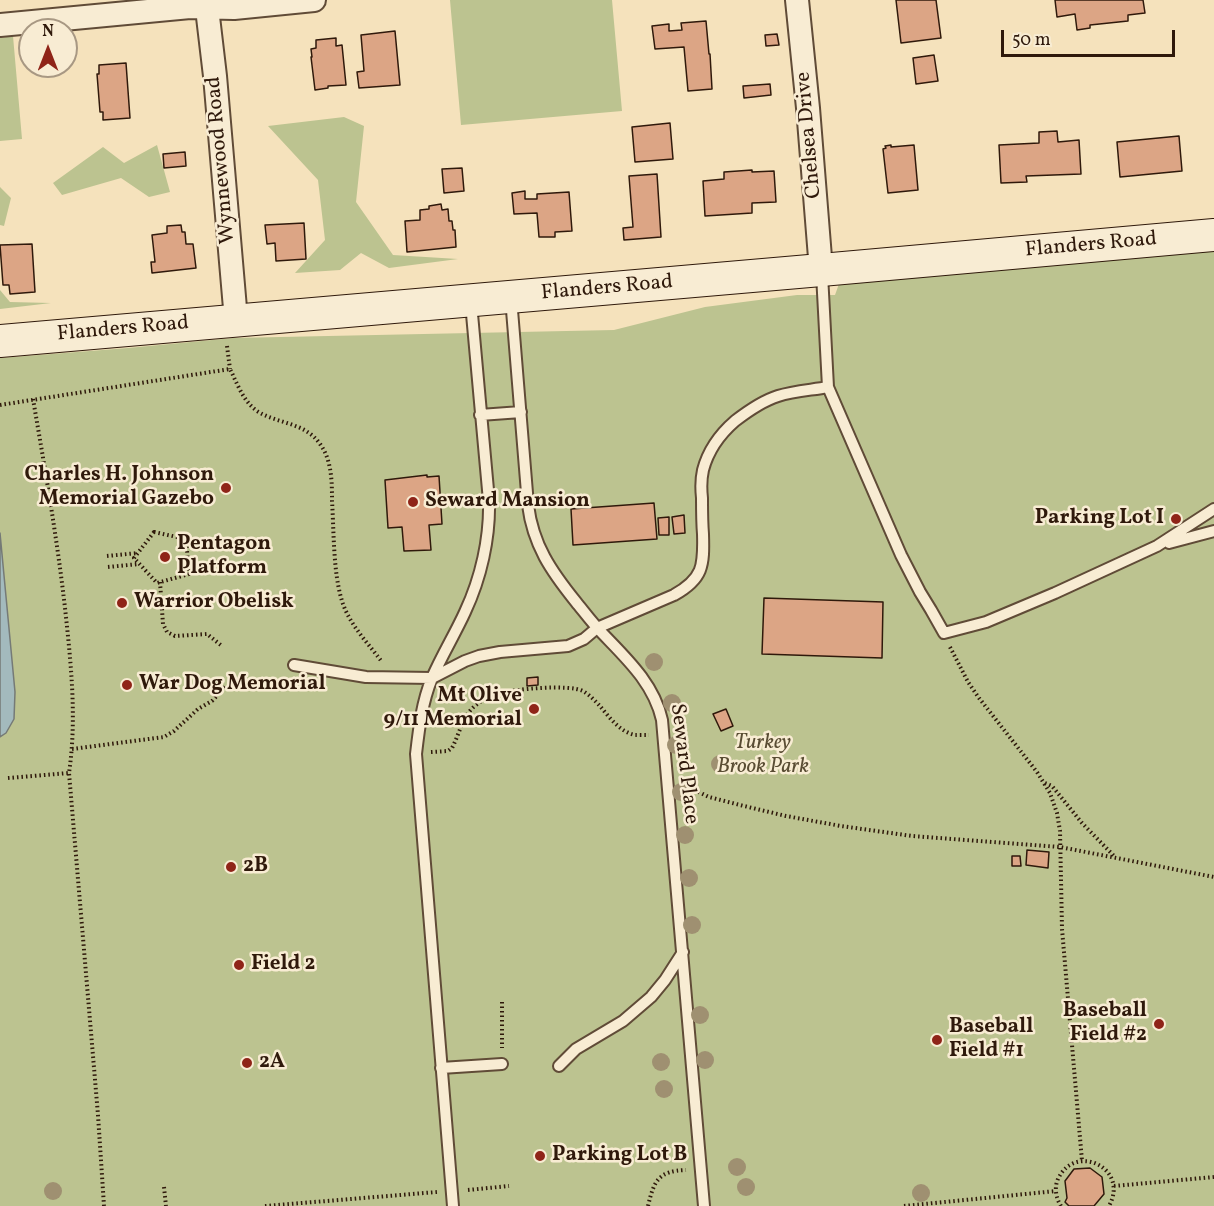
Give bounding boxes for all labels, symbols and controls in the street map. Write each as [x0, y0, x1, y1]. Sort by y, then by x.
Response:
north arrow [18, 18, 78, 78]
scale bar [1004, 18, 1178, 56]
text: N [42, 21, 54, 43]
text: 50 m [1012, 28, 1051, 53]
street label: Chelsea Drive [792, 70, 828, 200]
street label: Wynnewood Road [202, 75, 242, 245]
street label: Flanders Road [1024, 228, 1158, 264]
street label: Flanders Road [540, 271, 674, 307]
street label: Flanders Road [56, 312, 190, 348]
place label: Charles H. Johnson Memorial Gazebo [25, 463, 214, 513]
marker: Charles H. Johnson Memorial Gazebo [219, 481, 233, 495]
place label: Seward Mansion [425, 489, 590, 515]
marker: Seward Mansion [406, 495, 420, 509]
place label: Parking Lot I [1035, 506, 1164, 532]
marker: Parking Lot I [1169, 512, 1183, 526]
place label: Pentagon Platform [177, 532, 271, 582]
marker: Pentagon Platform [158, 550, 172, 564]
place label: Warrior Obelisk [134, 590, 294, 616]
marker: Warrior Obelisk [115, 596, 129, 610]
place label: War Dog Memorial [139, 672, 326, 698]
marker: War Dog Memorial [120, 678, 134, 692]
place label: Mt Olive 9/11 Memorial [384, 684, 522, 734]
marker: Mt Olive 9/11 Memorial [527, 702, 541, 716]
street label: Seward Place [663, 702, 703, 826]
park label: Turkey Brook Park [717, 731, 809, 781]
place label: 2B [243, 854, 268, 880]
marker: 2B [224, 860, 238, 874]
place label: Field 2 [251, 952, 316, 978]
marker: Field 2 [232, 958, 246, 972]
place label: Baseball Field #2 [1063, 999, 1147, 1049]
place label: Baseball Field #1 [949, 1015, 1033, 1065]
marker: Baseball Field #2 [1152, 1017, 1166, 1031]
marker: Baseball Field #1 [930, 1033, 944, 1047]
place label: 2A [259, 1050, 285, 1076]
marker: 2A [240, 1056, 254, 1070]
place label: Parking Lot B [552, 1143, 687, 1169]
marker: Parking Lot B [533, 1149, 547, 1163]

